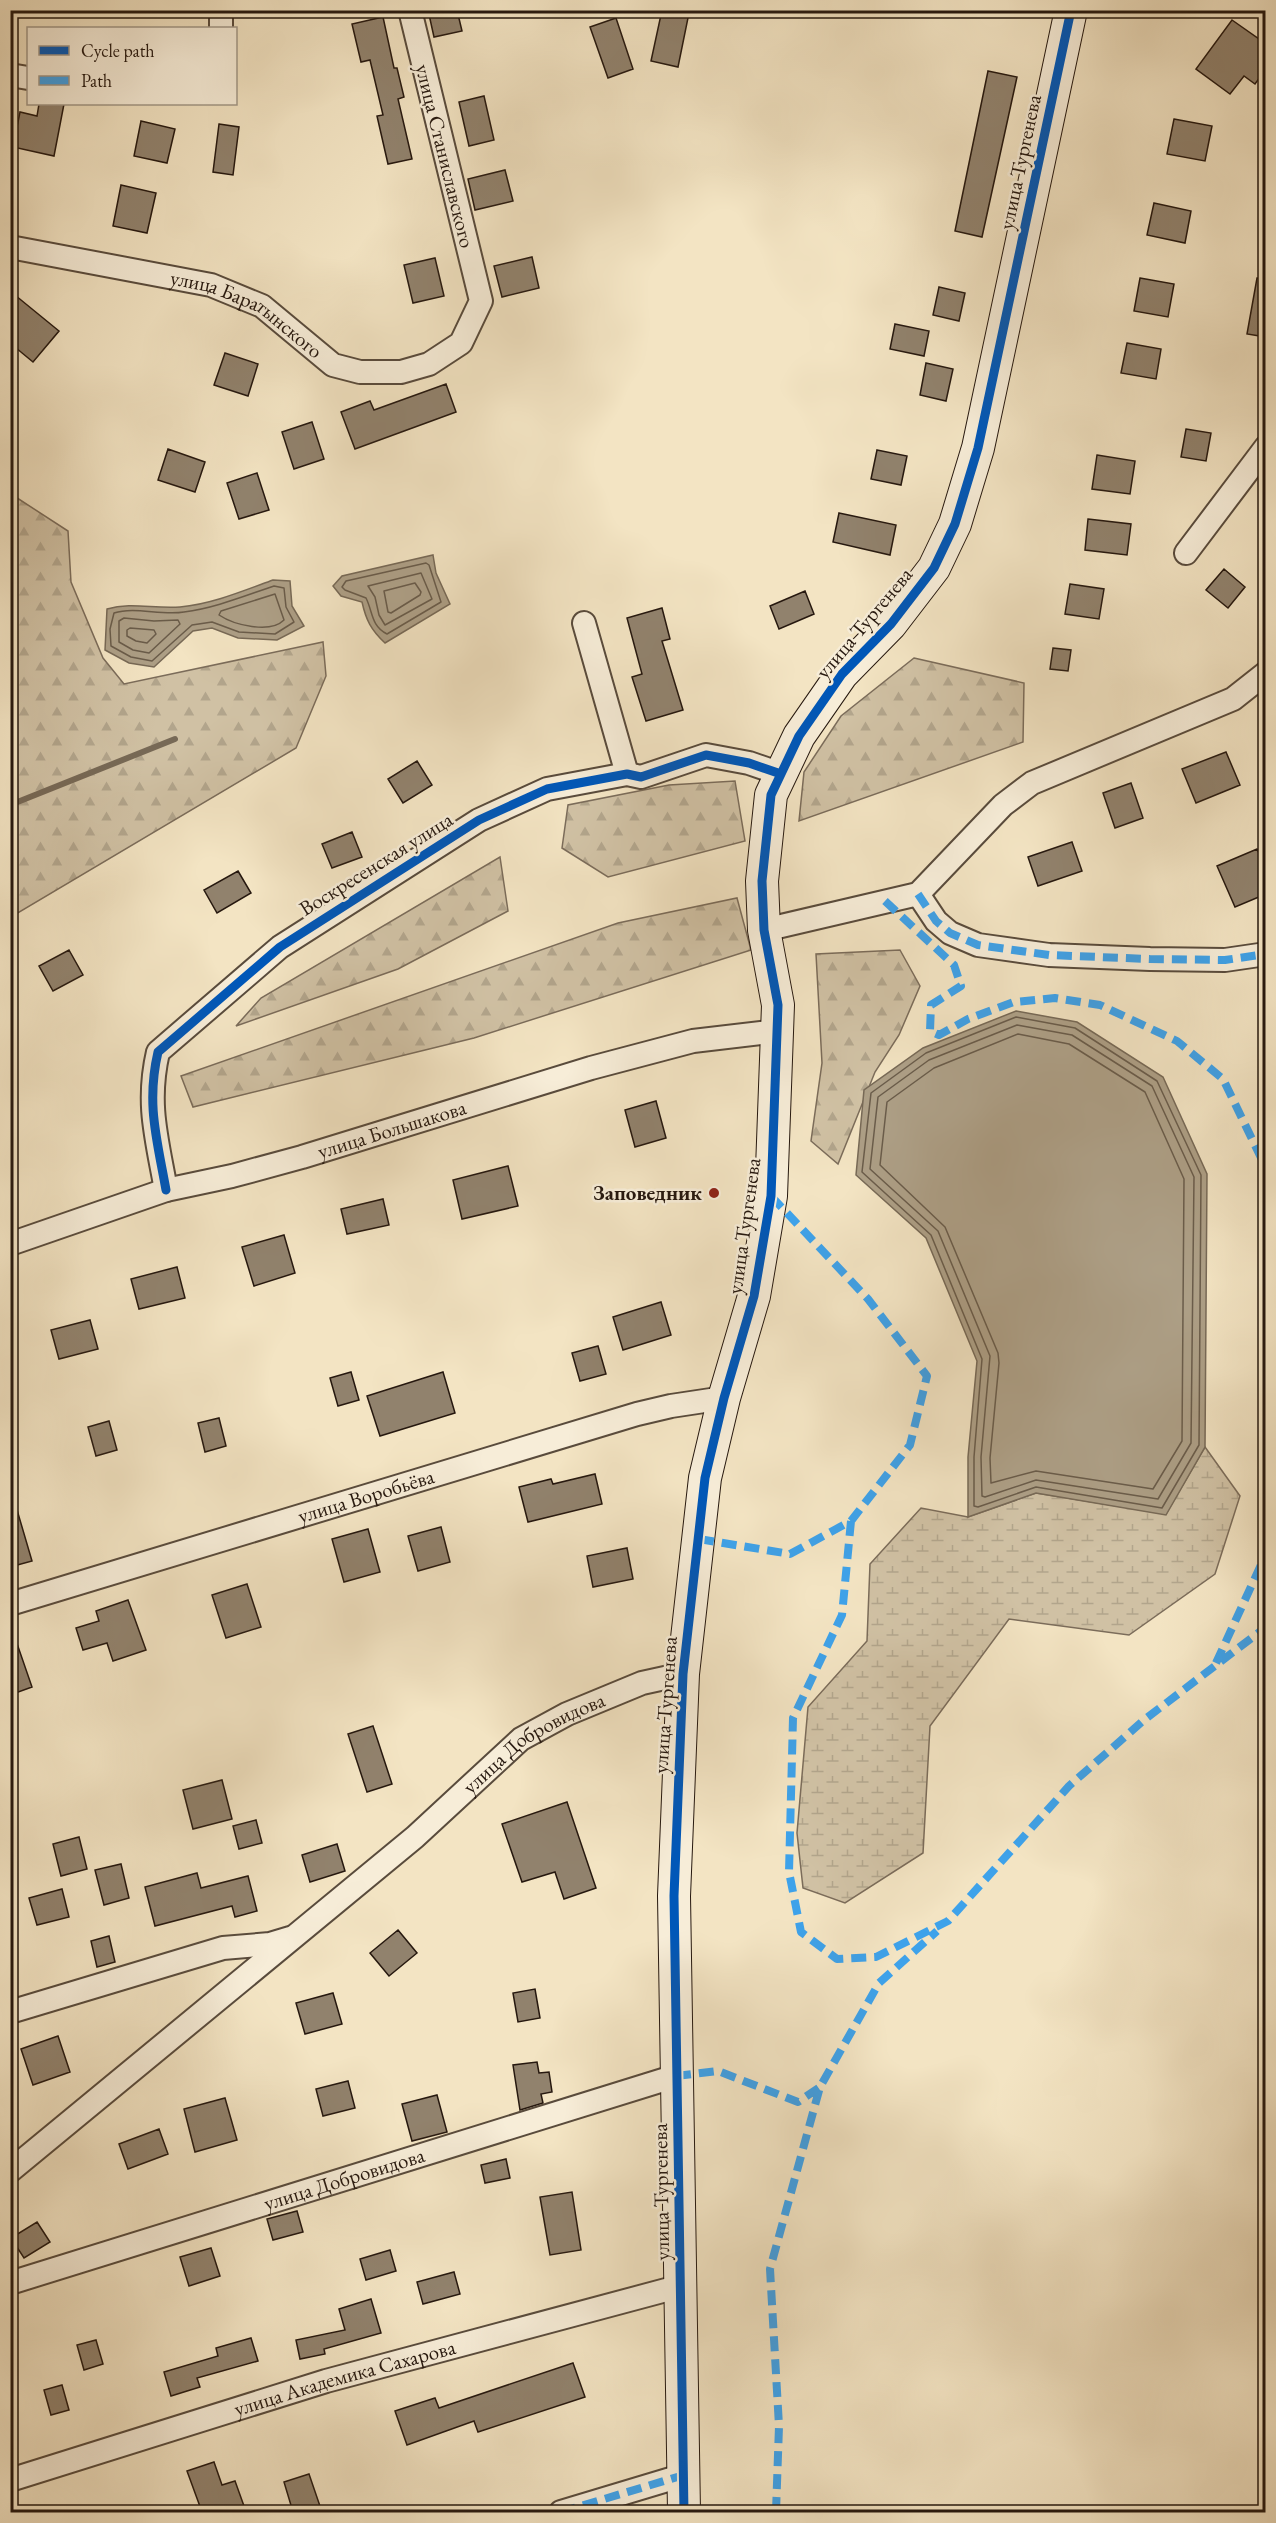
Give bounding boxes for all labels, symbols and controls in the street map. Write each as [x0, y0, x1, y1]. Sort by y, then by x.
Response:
legend [27, 27, 237, 105]
text: Cycle path [81, 39, 155, 62]
street label: улица Станиславского [410, 61, 481, 251]
text: Path [81, 69, 112, 92]
street label: улица Тургенева [992, 91, 1047, 232]
street label: улица Баратынского [168, 264, 329, 364]
street label: улица Тургенева [809, 561, 918, 684]
street label: Воскресенская улица [294, 805, 458, 922]
street label: улица Большакова [314, 1093, 470, 1164]
street label: улица Тургенева [721, 1155, 767, 1296]
place label: Заповедник [593, 1179, 702, 1206]
marker: Заповедник [707, 1186, 721, 1200]
street label: улица Воробьёва [294, 1462, 438, 1529]
street label: улица Тургенева [646, 1635, 683, 1774]
street label: улица Добровидова [457, 1686, 609, 1799]
street label: улица Тургенева [646, 2122, 675, 2261]
street label: улица Добровидова [260, 2141, 428, 2216]
street label: улица Академика Сахарова [230, 2333, 459, 2422]

